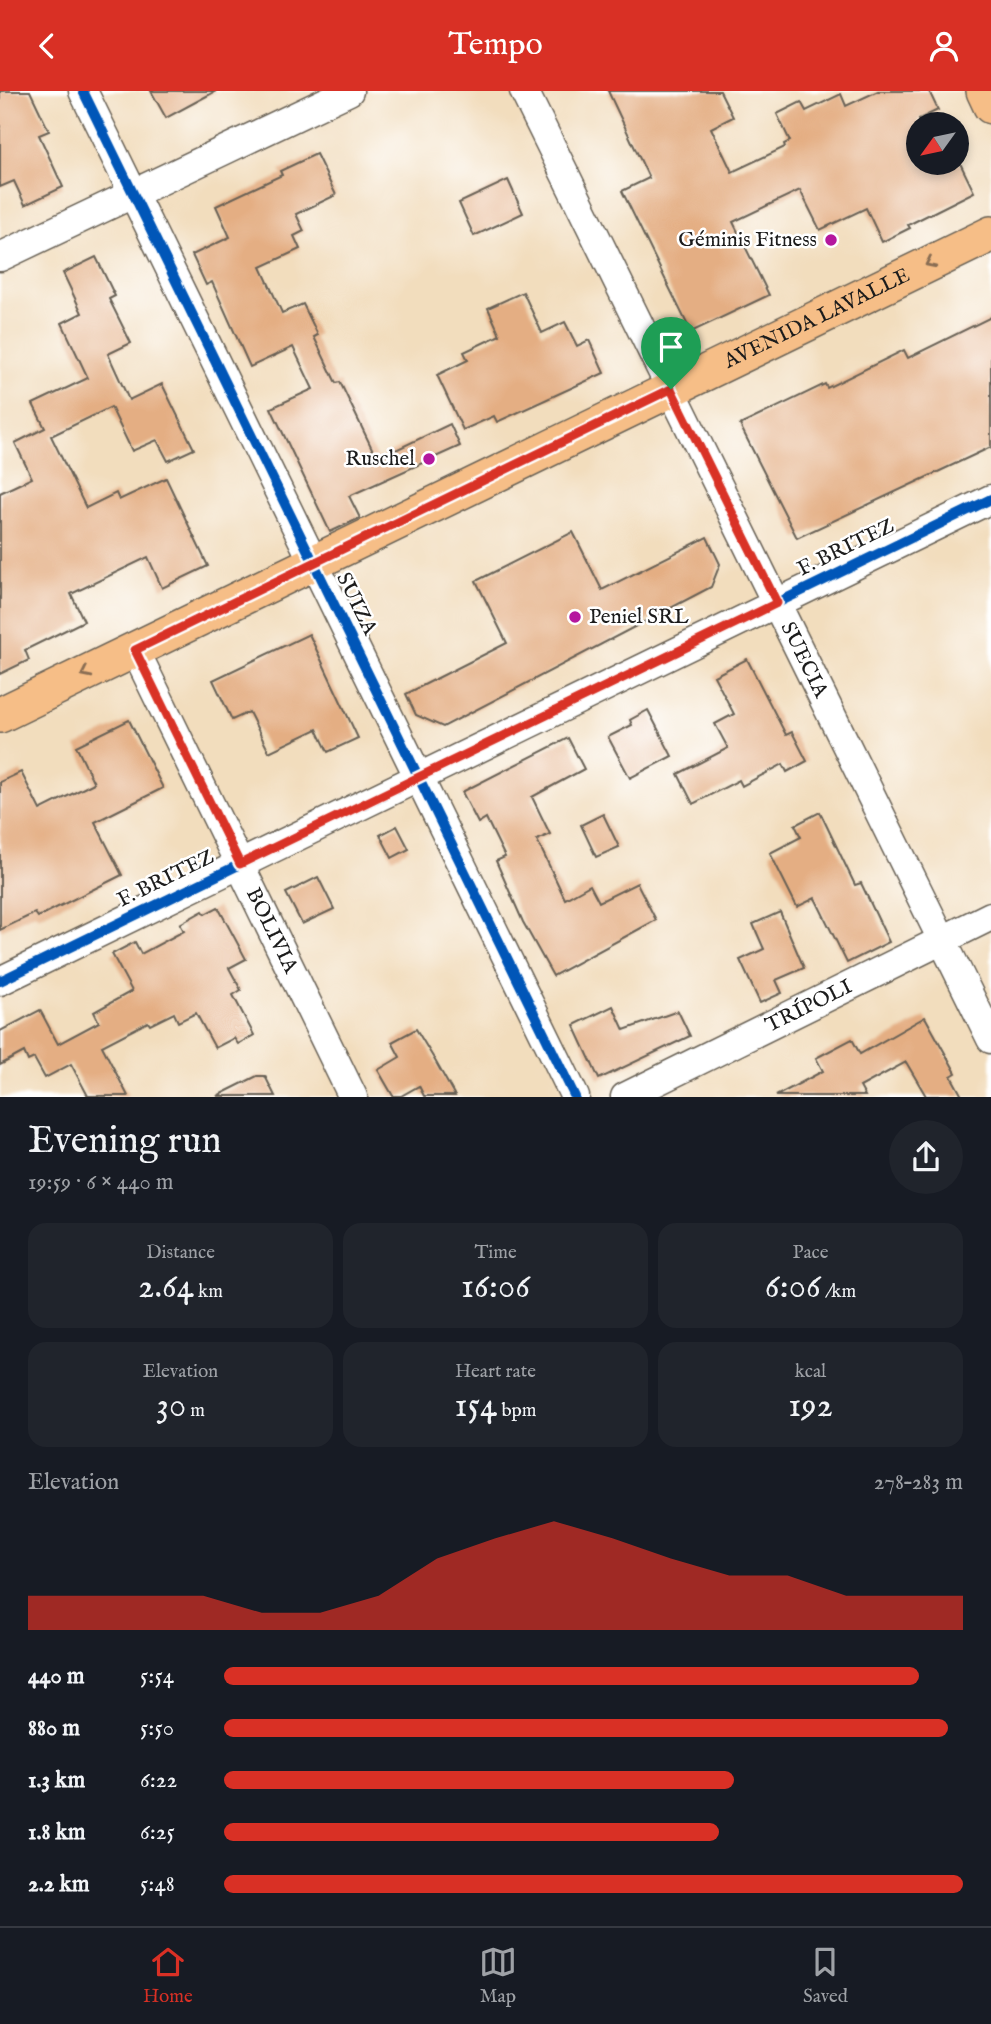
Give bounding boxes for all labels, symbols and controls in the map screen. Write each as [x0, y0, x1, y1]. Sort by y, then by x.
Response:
text: Tempo [448, 25, 543, 66]
icon: back [28, 27, 66, 65]
icon: person [925, 27, 963, 65]
north arrow [906, 112, 970, 175]
map controls [906, 112, 969, 175]
place label: Géminis Fitness [678, 227, 817, 254]
marker: Géminis Fitness [823, 232, 839, 248]
one-way arrow [925, 255, 937, 269]
street label: AVENIDA LAVALLE [718, 262, 914, 376]
pin [641, 317, 701, 389]
icon: arrive [652, 328, 690, 366]
place label: Ruschel [345, 446, 415, 473]
marker: Ruschel [421, 451, 437, 467]
street label: F. BRITEZ [793, 513, 899, 583]
street label: SUIZA [329, 568, 383, 641]
place label: Peniel SRL [589, 604, 689, 631]
marker: Peniel SRL [567, 609, 583, 625]
street label: SUECIA [774, 617, 835, 703]
one-way arrow [81, 665, 93, 679]
street label: F. BRITEZ [113, 844, 219, 914]
street label: BOLIVIA [239, 883, 304, 978]
street label: TRÍPOLI [761, 973, 857, 1039]
text: Evening run [28, 1118, 222, 1166]
button: share [889, 1120, 963, 1194]
text: 19:59 · 6 × 440 m [28, 1168, 174, 1197]
text: Distance [146, 1241, 215, 1265]
text: Time [474, 1241, 517, 1265]
text: Pace [793, 1241, 828, 1265]
text: 2.64 [138, 1265, 194, 1310]
text: 16:06 [461, 1265, 530, 1310]
text: 6:06 [765, 1265, 821, 1310]
text: km [194, 1280, 223, 1304]
text: /km [821, 1280, 856, 1304]
text: Elevation [143, 1360, 218, 1384]
text: Heart rate [455, 1360, 536, 1384]
text: kcal [795, 1360, 826, 1384]
text: 30 [156, 1384, 186, 1429]
text: 154 [455, 1384, 497, 1429]
text: 192 [788, 1384, 833, 1429]
text: m [186, 1399, 205, 1423]
text: bpm [497, 1399, 536, 1423]
text: Elevation [28, 1468, 119, 1497]
text: 278–283 m [874, 1468, 963, 1497]
text: 440 m [28, 1662, 85, 1691]
text: 5:54 [140, 1662, 174, 1691]
text: 880 m [28, 1714, 80, 1743]
text: 5:50 [140, 1714, 174, 1743]
text: 1.3 km [28, 1766, 85, 1795]
text: 6:22 [140, 1766, 177, 1795]
text: 1.8 km [28, 1818, 86, 1847]
text: 6:25 [140, 1818, 175, 1847]
text: 2.2 km [28, 1870, 90, 1899]
text: 5:48 [140, 1870, 175, 1899]
tab: Home [143, 1943, 193, 2009]
tab: Map [479, 1943, 517, 2009]
tab: Saved [803, 1943, 848, 2009]

